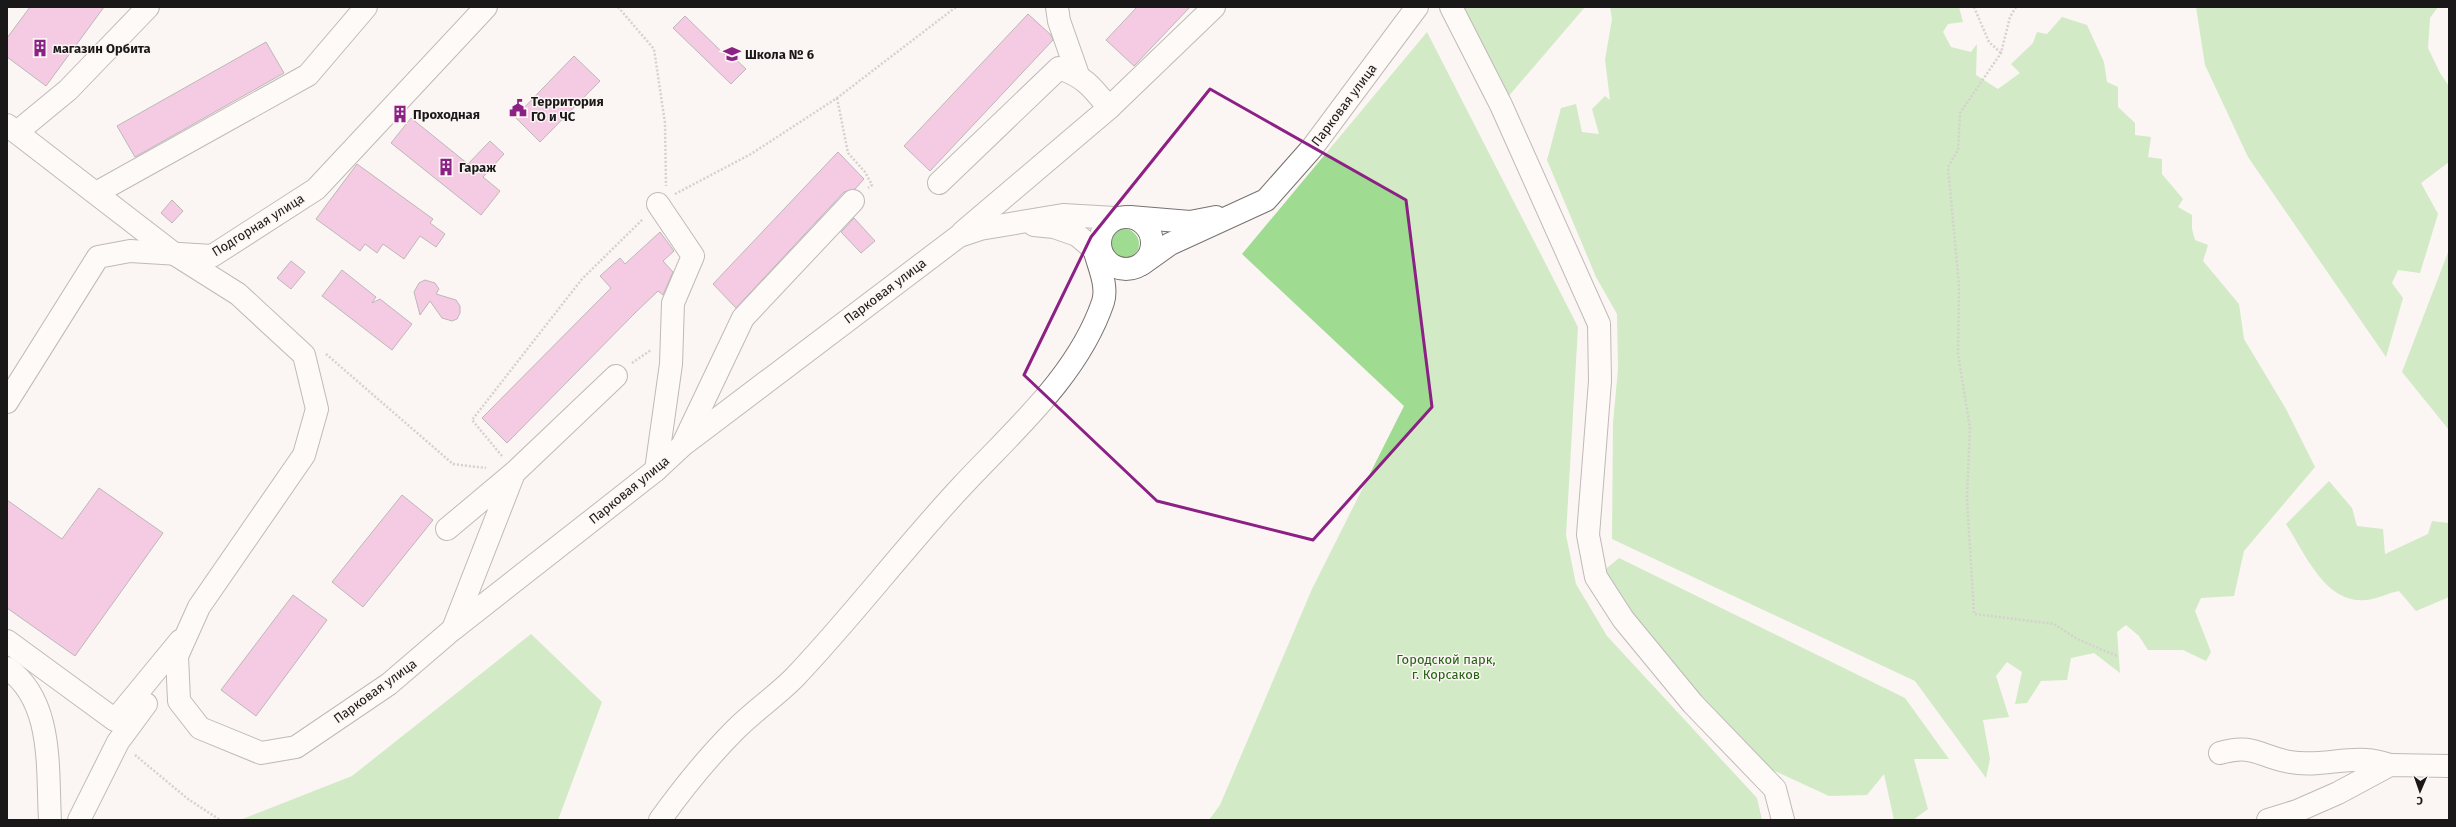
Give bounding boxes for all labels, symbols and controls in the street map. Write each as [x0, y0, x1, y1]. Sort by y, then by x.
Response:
building icon: магазин Орбита [30, 38, 50, 58]
place label: магазин Орбита [53, 41, 151, 56]
school or university icon: Школа № 6 [722, 44, 742, 64]
place label: Школа № 6 [745, 47, 814, 62]
street label: Парковая улица [1308, 61, 1380, 149]
place label: Территория ГО и ЧС [531, 94, 604, 124]
public building icon: Территория ГО и ЧС [508, 98, 528, 118]
building icon: Проходная [390, 104, 410, 124]
place label: Проходная [413, 107, 480, 122]
building icon: Гараж [436, 157, 456, 177]
place label: Гараж [459, 160, 496, 175]
street label: Подгорная улица [209, 191, 307, 259]
street label: Парковая улица [841, 255, 929, 327]
street label: Парковая улица [586, 453, 672, 527]
park label: Городской парк, г. Корсаков [1396, 652, 1496, 682]
street label: Парковая улица [331, 656, 419, 726]
north arrow [2400, 771, 2440, 811]
text: С [2416, 794, 2423, 807]

